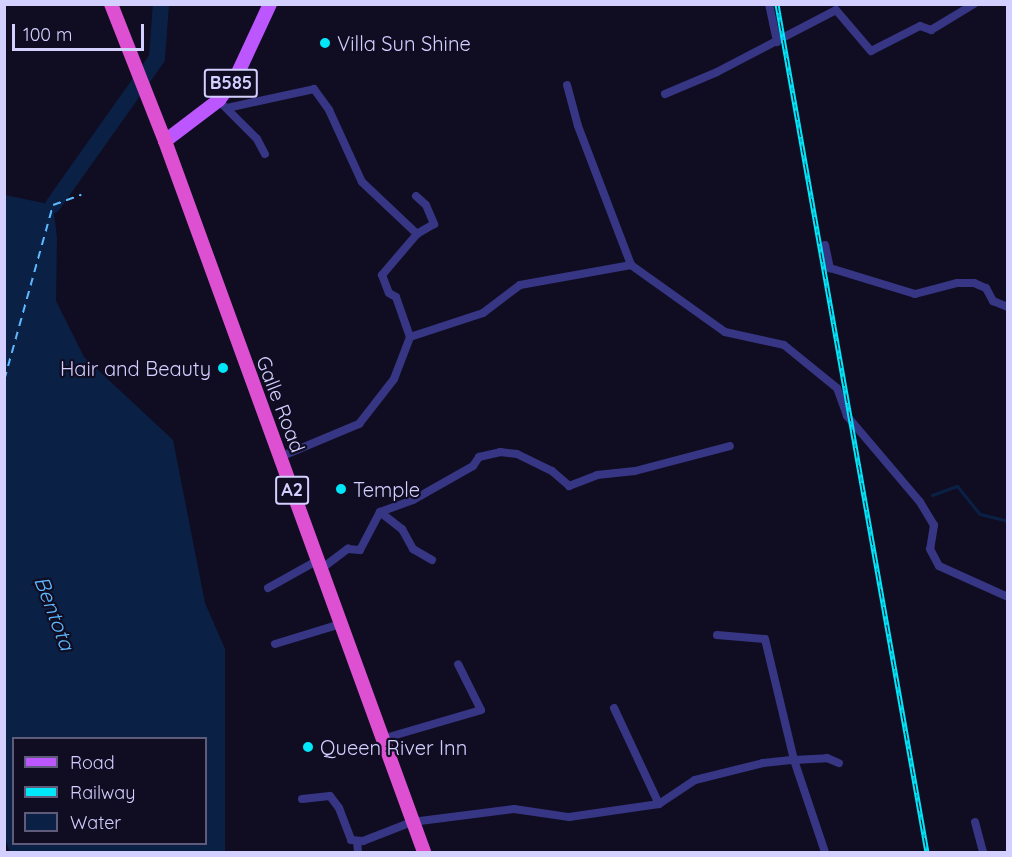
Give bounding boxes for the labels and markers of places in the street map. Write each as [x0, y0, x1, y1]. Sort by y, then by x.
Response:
place label: Villa Sun Shine [337, 31, 471, 55]
marker: Villa Sun Shine [318, 36, 332, 50]
place label: Hair and Beauty [60, 356, 211, 380]
marker: Hair and Beauty [216, 361, 230, 375]
place label: Temple [353, 477, 420, 501]
marker: Temple [334, 482, 348, 496]
place label: Queen River Inn [320, 735, 467, 759]
marker: Queen River Inn [301, 740, 315, 754]

